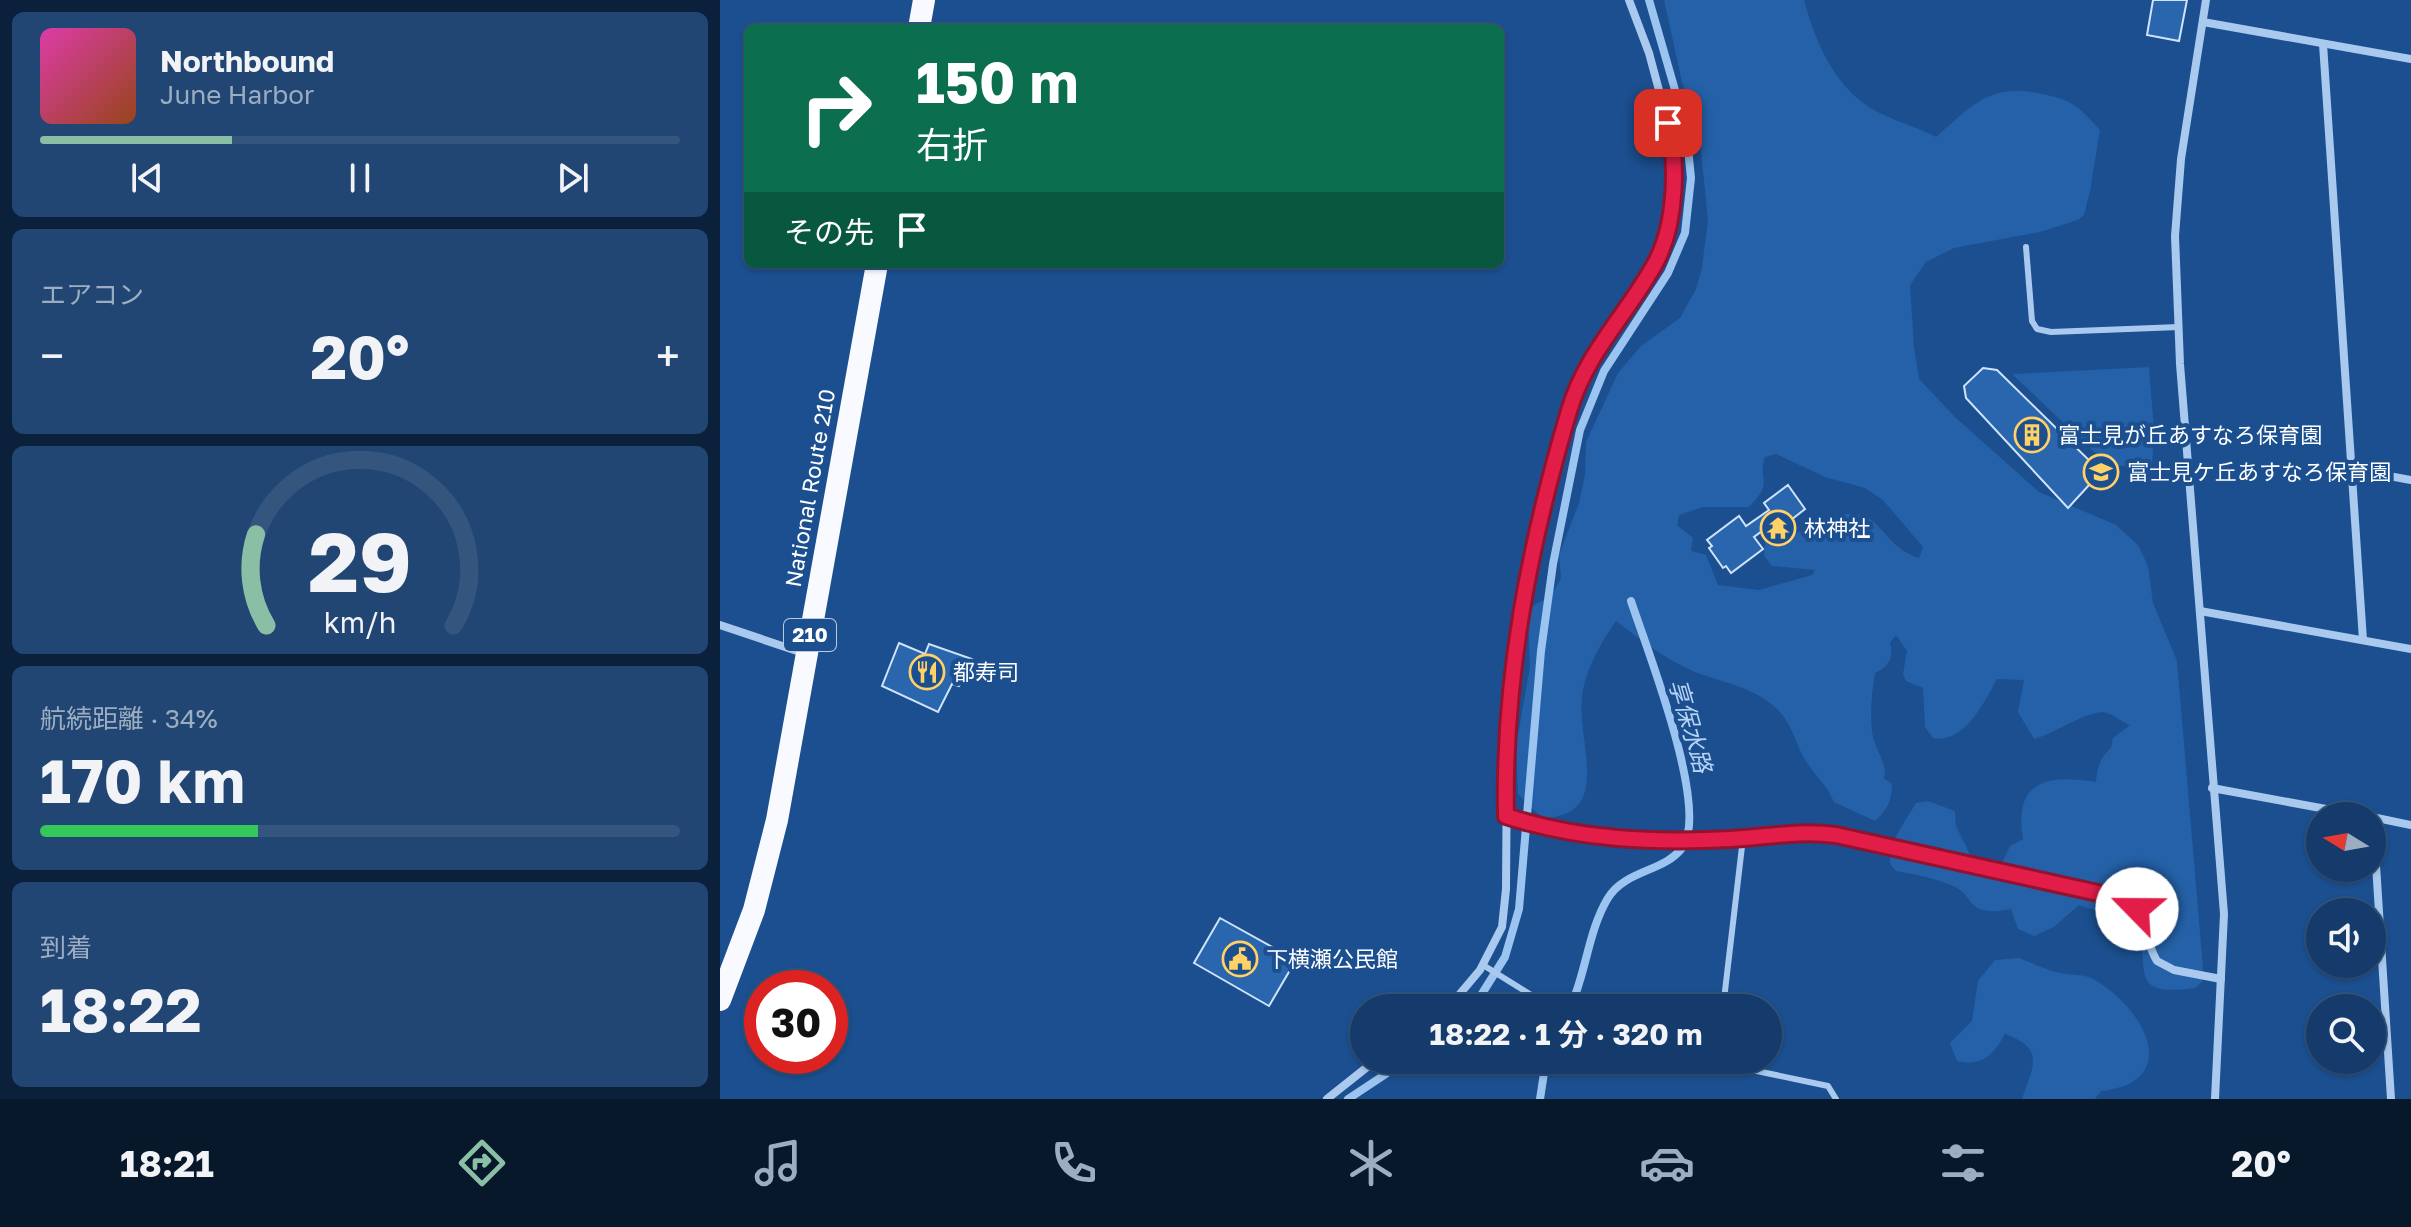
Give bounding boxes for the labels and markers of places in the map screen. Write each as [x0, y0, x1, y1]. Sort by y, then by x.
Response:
pin [1634, 89, 1702, 157]
building icon: 富士見が丘あすなろ保育園 [2013, 416, 2051, 454]
place label: 富士見が丘あすなろ保育園 [2058, 421, 2322, 448]
school or university icon: 富士見ケ丘あすなろ保育園 [2082, 453, 2120, 491]
place label: 富士見ケ丘あすなろ保育園 [2127, 458, 2391, 485]
temple icon: 林神社 [1759, 509, 1797, 547]
place label: 林神社 [1804, 514, 1870, 541]
restaurant icon: 都寿司 [908, 653, 946, 691]
place label: 都寿司 [953, 658, 1019, 685]
public building icon: 下横瀬公民館 [1221, 940, 1259, 978]
place label: 下横瀬公民館 [1266, 945, 1398, 972]

